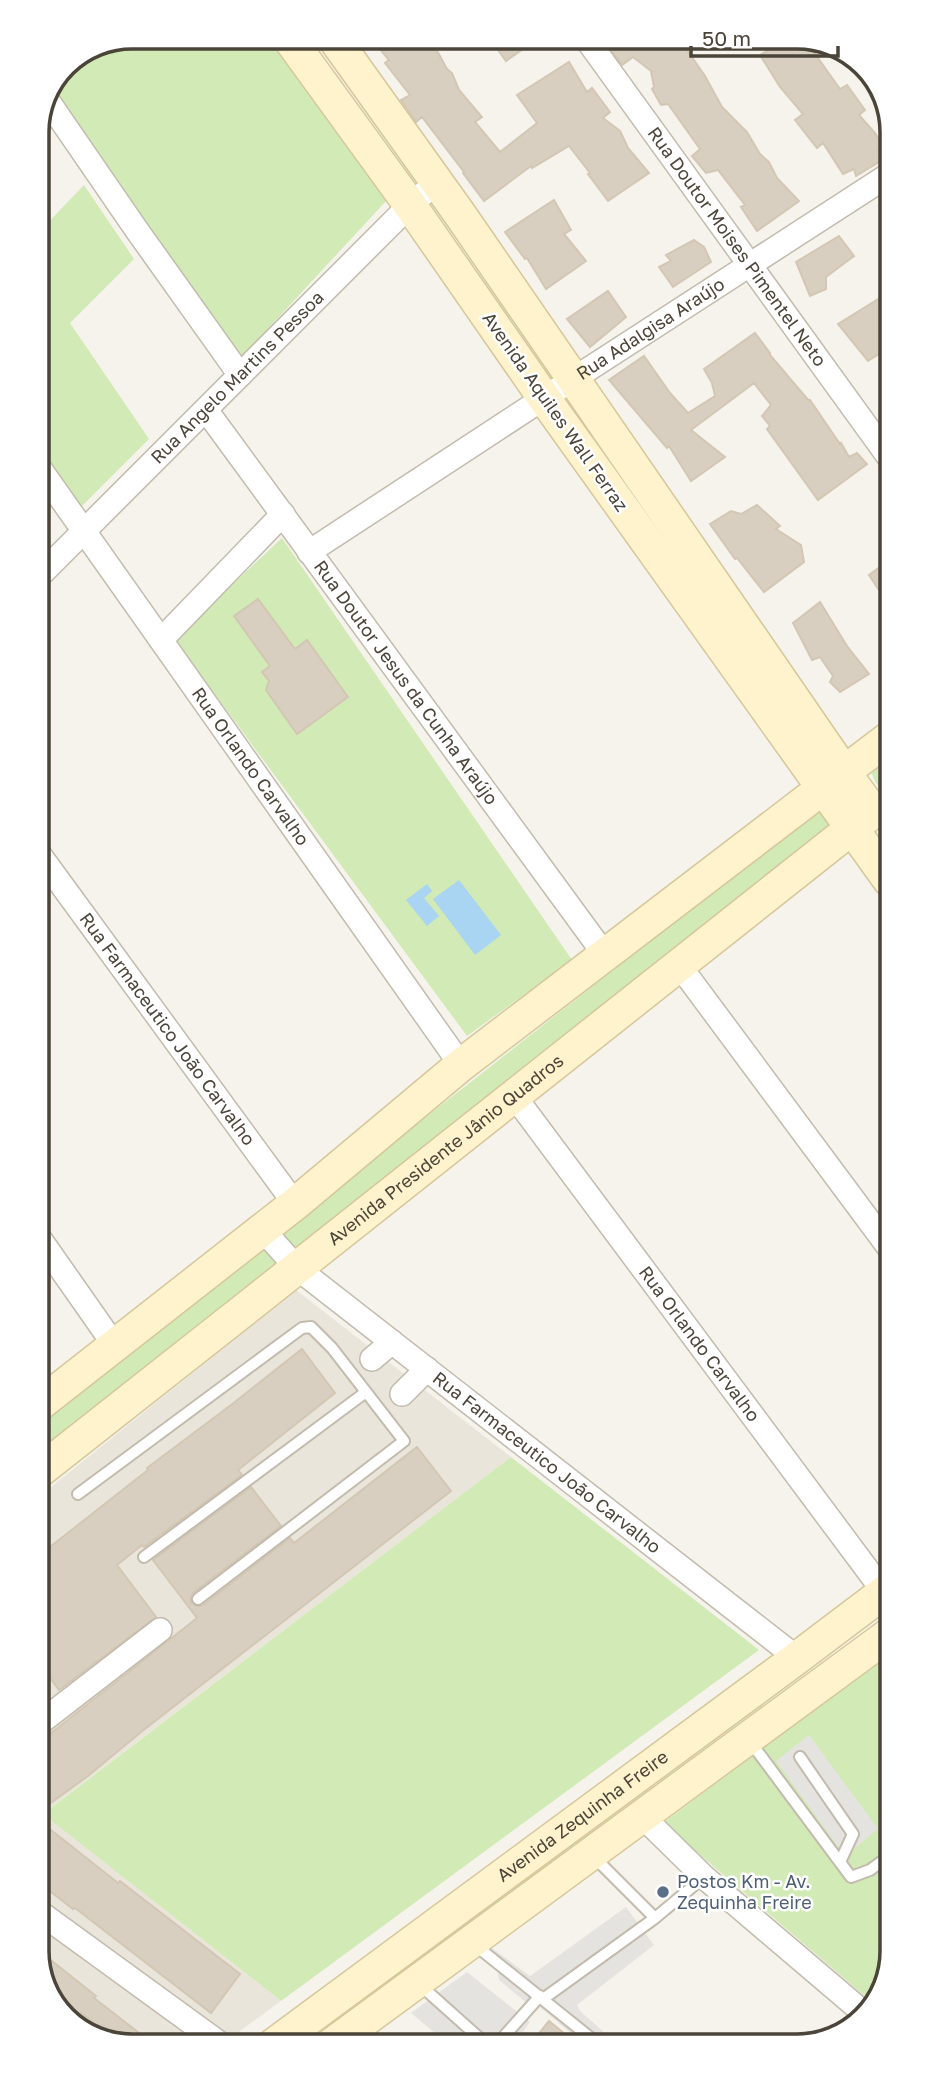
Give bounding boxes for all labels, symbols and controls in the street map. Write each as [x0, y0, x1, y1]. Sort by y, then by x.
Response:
scale bar [691, 14, 838, 58]
text: 50 m [702, 25, 751, 51]
street label: Rua Doutor Moises Pimentel Neto [644, 122, 832, 370]
street label: Rua Adalgisa Araújo [572, 272, 728, 384]
street label: Rua Angelo Martins Pessoa [146, 286, 328, 468]
street label: Avenida Aquiles Wall Ferraz [478, 307, 633, 515]
street label: Rua Doutor Jesus da Cunha Araújo [310, 556, 503, 809]
street label: Rua Orlando Carvalho [188, 683, 314, 849]
street label: Rua Farmaceutico João Carvalho [75, 908, 260, 1149]
street label: Avenida Presidente Jânio Quadros [323, 1049, 567, 1249]
street label: Rua Orlando Carvalho [635, 1261, 765, 1426]
street label: Rua Farmaceutico João Carvalho [429, 1366, 666, 1558]
street label: Avenida Zequinha Freire [492, 1745, 672, 1886]
place label: Postos Km - Av. Zequinha Freire [677, 1870, 812, 1913]
marker: Postos Km - Av. Zequinha Freire [655, 1884, 671, 1900]

